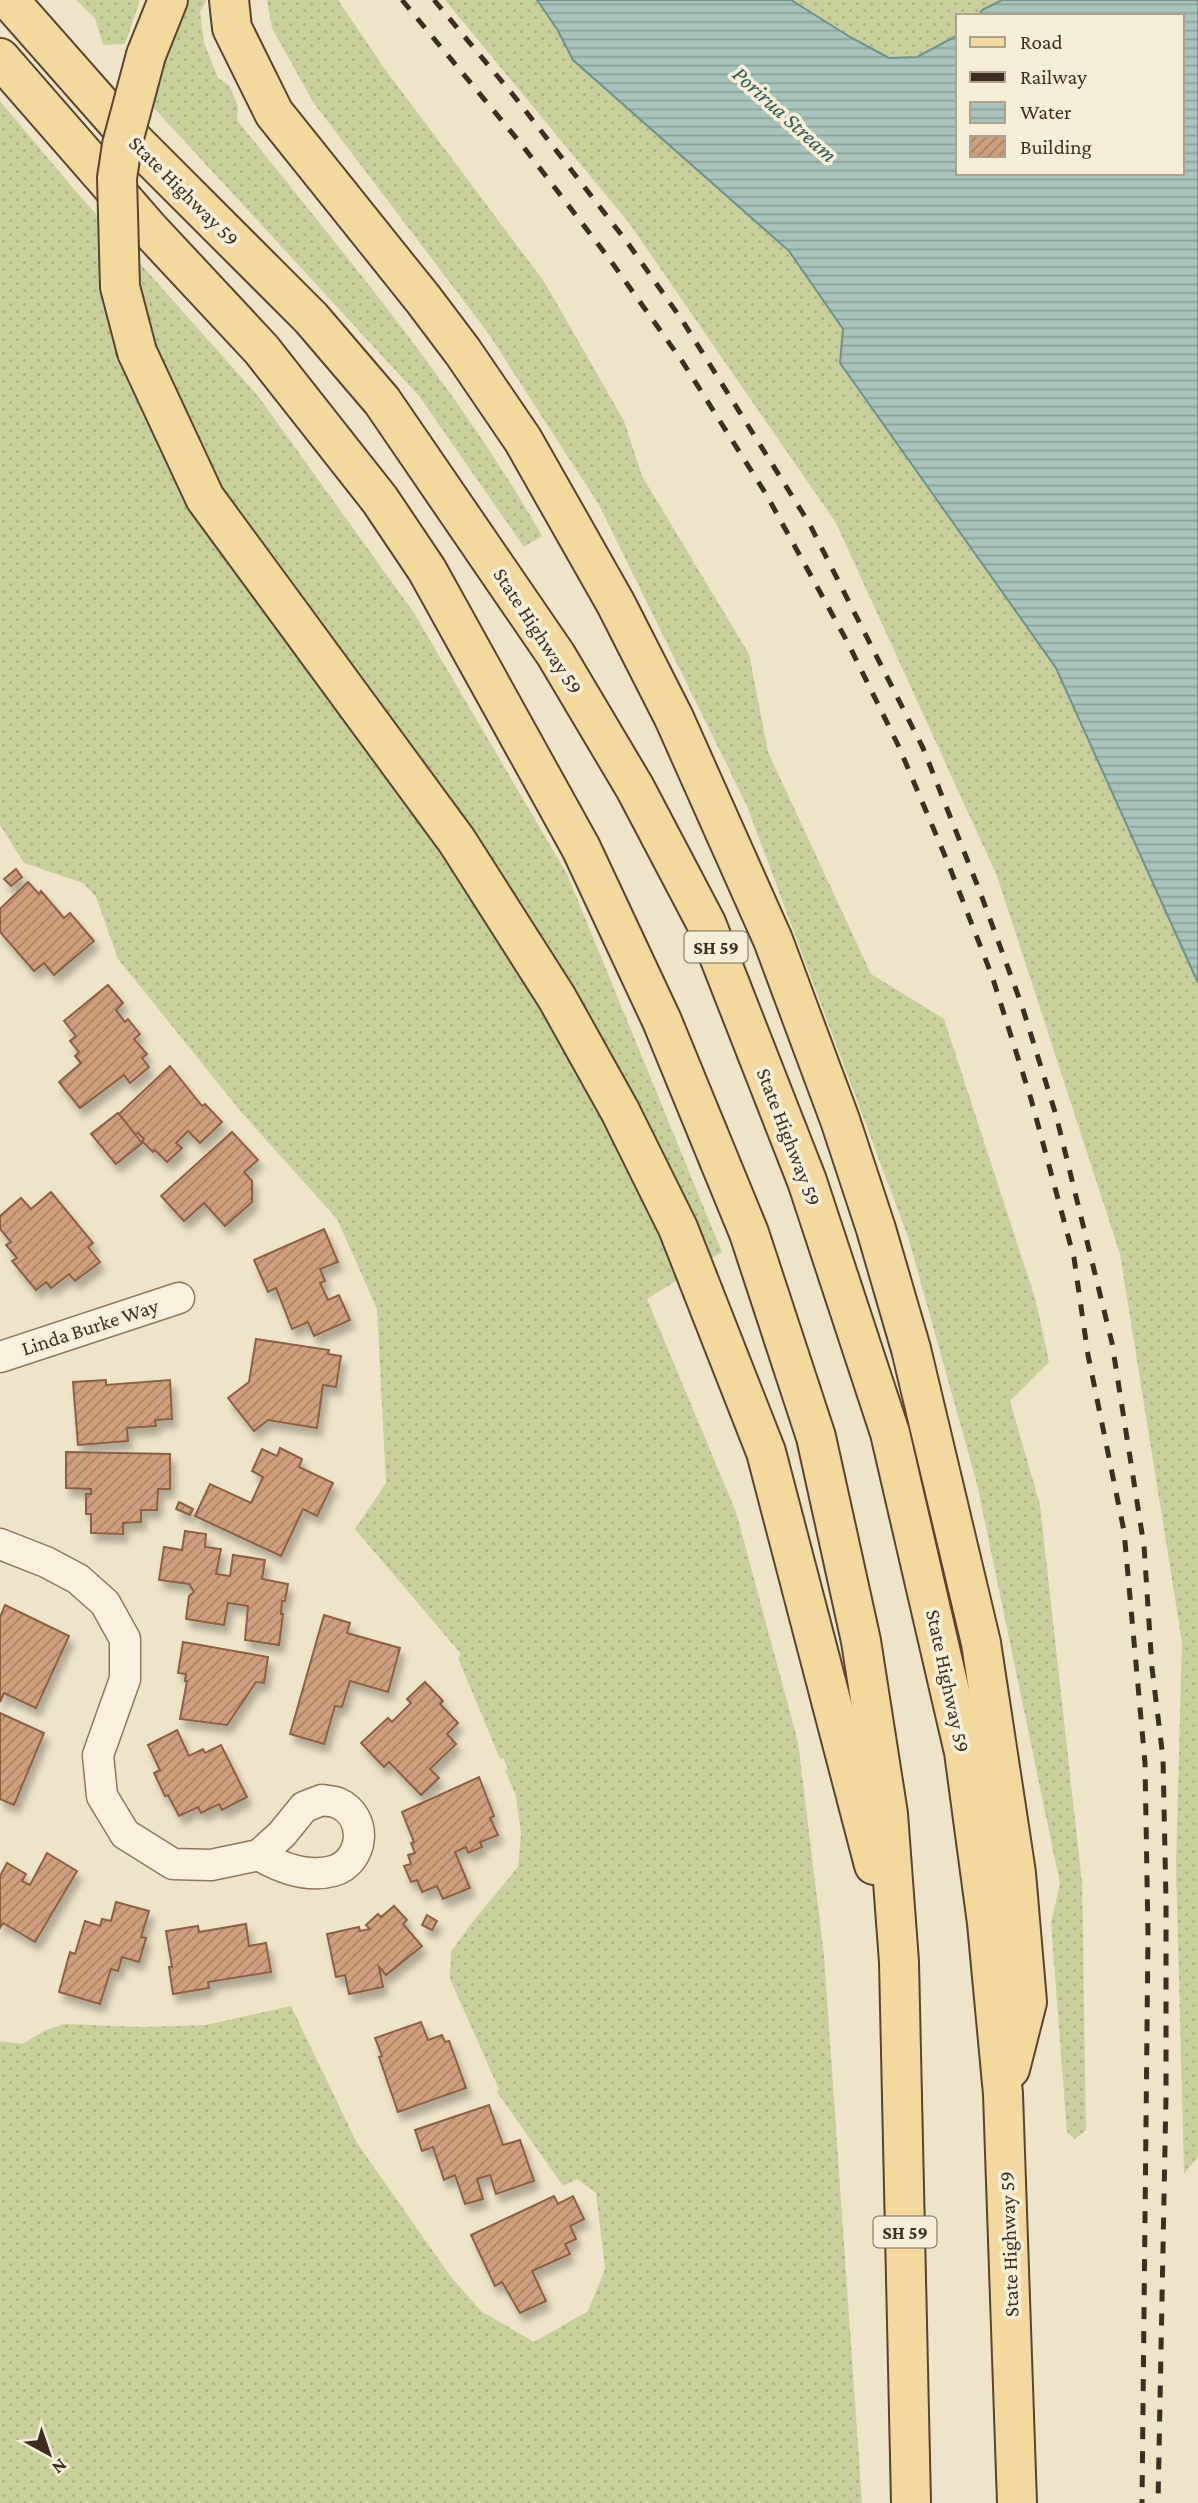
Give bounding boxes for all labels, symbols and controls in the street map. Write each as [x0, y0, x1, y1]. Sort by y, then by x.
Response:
legend [956, 14, 1184, 175]
text: Road [1020, 30, 1063, 54]
water label: Porirua Stream [728, 60, 843, 168]
text: Railway [1020, 65, 1087, 89]
text: Water [1020, 100, 1072, 124]
street label: State Highway 59 [124, 131, 244, 251]
text: Building [1020, 135, 1092, 159]
street label: State Highway 59 [488, 563, 588, 699]
road number: SH 59 [684, 931, 748, 962]
street label: State Highway 59 [752, 1065, 826, 1209]
street label: Linda Burke Way [18, 1293, 162, 1360]
street label: State Highway 59 [921, 1607, 975, 1755]
street label: State Highway 59 [994, 2171, 1024, 2317]
road number: SH 59 [874, 2216, 936, 2248]
north arrow [14, 2419, 84, 2489]
text: N [48, 2454, 71, 2479]

